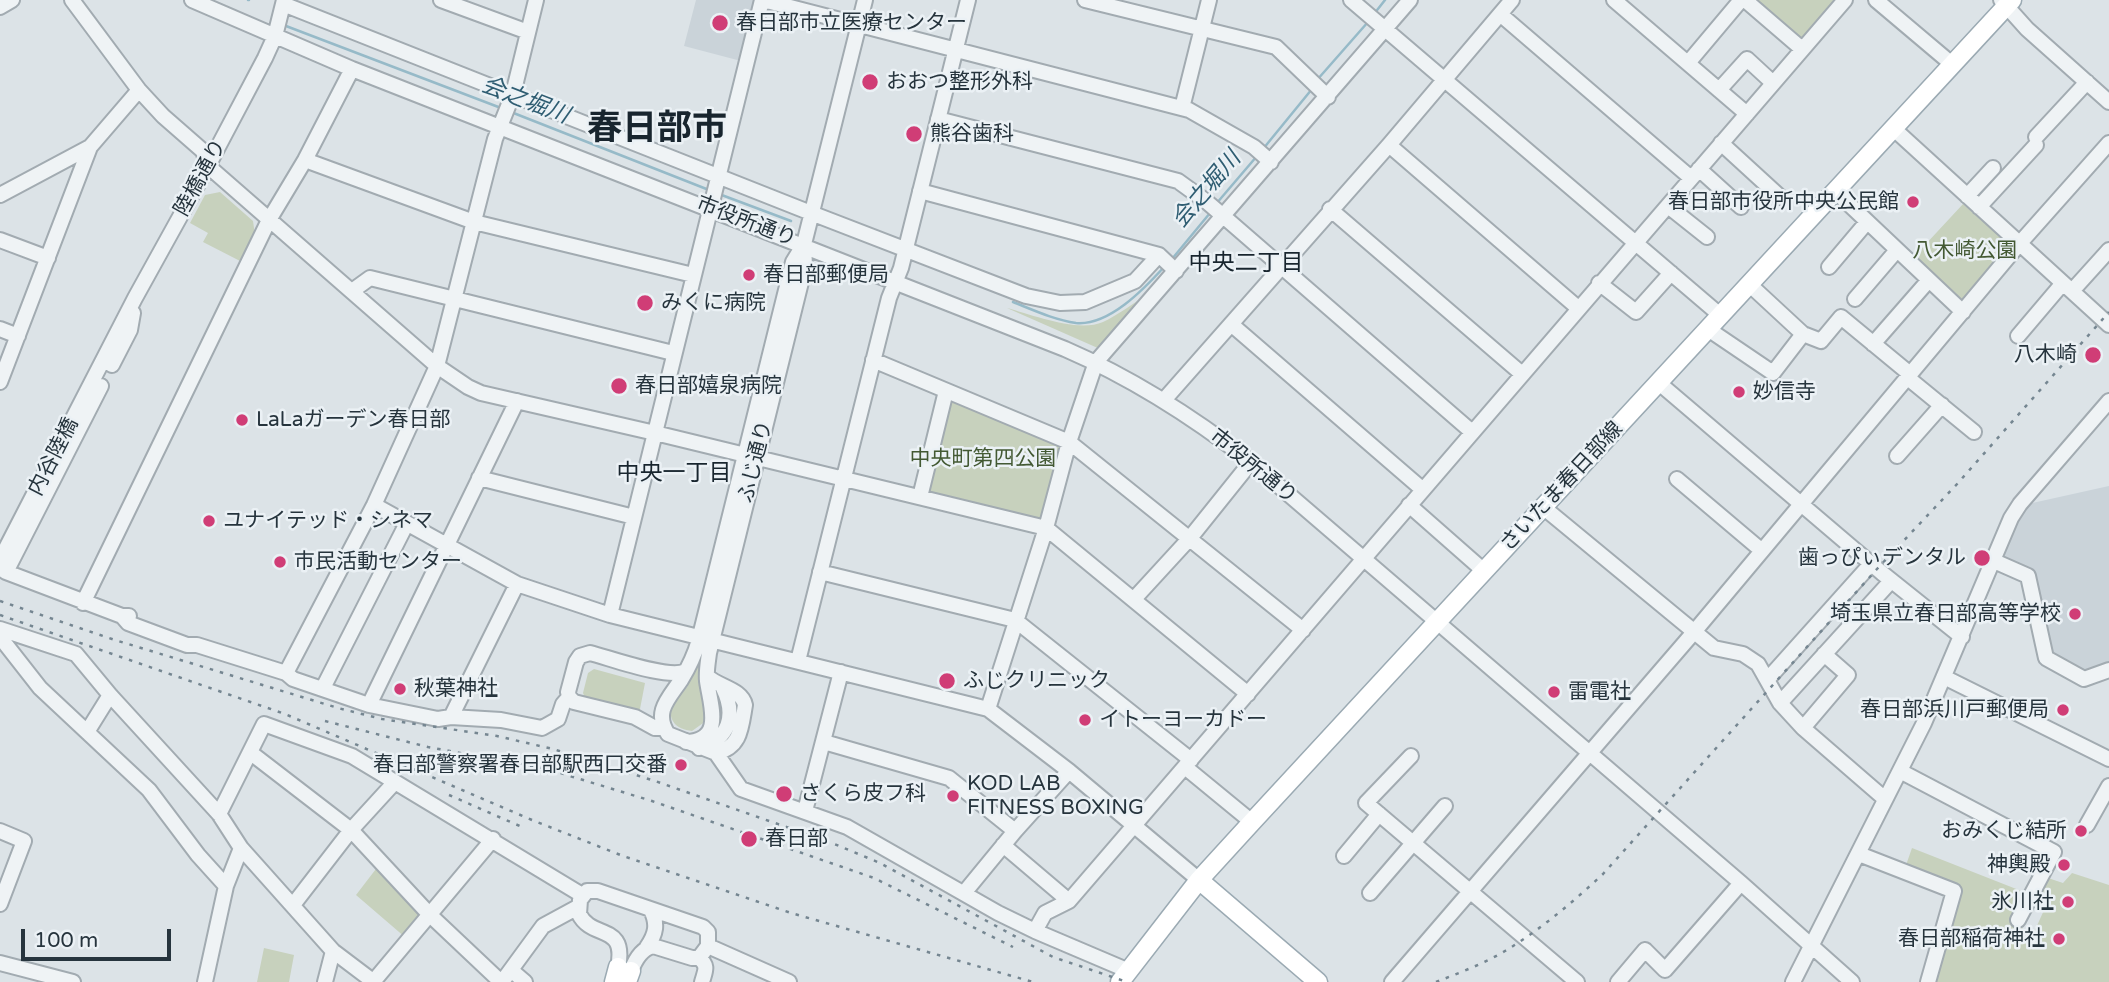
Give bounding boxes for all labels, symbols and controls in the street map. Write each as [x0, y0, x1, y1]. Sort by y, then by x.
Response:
place label: 春日部市立医療センター [736, 10, 967, 36]
marker: 春日部市立医療センター [710, 13, 730, 33]
place label: おおつ整形外科 [886, 69, 1033, 95]
water label: 会之堀川 [477, 72, 573, 130]
marker: おおつ整形外科 [860, 72, 880, 92]
district label: 春日部市 [587, 109, 727, 151]
place label: 熊谷歯科 [930, 121, 1014, 147]
marker: 熊谷歯科 [904, 124, 924, 144]
street label: 陸橋通り [170, 135, 232, 221]
water label: 会之堀川 [1167, 146, 1247, 234]
place label: 春日部市役所中央公民館 [1668, 189, 1899, 215]
street label: 市役所通り [692, 191, 800, 253]
marker: 春日部市役所中央公民館 [1905, 194, 1921, 210]
park label: 八木崎公園 [1913, 238, 2017, 264]
district label: 中央二丁目 [1189, 250, 1303, 278]
place label: 春日部郵便局 [763, 262, 889, 288]
marker: 春日部郵便局 [741, 267, 757, 283]
place label: みくに病院 [661, 290, 766, 316]
marker: みくに病院 [635, 293, 655, 313]
place label: 八木崎 [2014, 342, 2077, 368]
marker: 八木崎 [2083, 345, 2103, 365]
place label: 春日部嬉泉病院 [635, 373, 782, 399]
marker: 春日部嬉泉病院 [609, 376, 629, 396]
place label: 妙信寺 [1753, 379, 1816, 405]
marker: 妙信寺 [1731, 384, 1747, 400]
place label: LaLaガーデン春日部 [256, 407, 451, 433]
marker: LaLaガーデン春日部 [234, 412, 250, 428]
street label: 内谷陸橋 [24, 414, 84, 500]
street label: さいたま春日部線 [1495, 417, 1629, 557]
street label: ふじ通り [734, 418, 778, 506]
street label: 市役所通り [1204, 424, 1302, 510]
park label: 中央町第四公園 [910, 446, 1056, 472]
district label: 中央一丁目 [617, 460, 731, 488]
place label: ユナイテッド・シネマ [223, 508, 433, 534]
marker: ユナイテッド・シネマ [201, 513, 217, 529]
place label: 歯っぴぃデンタル [1798, 545, 1966, 571]
marker: 歯っぴぃデンタル [1972, 548, 1992, 568]
place label: 市民活動センター [294, 549, 462, 575]
marker: 市民活動センター [272, 554, 288, 570]
place label: 埼玉県立春日部高等学校 [1830, 601, 2061, 627]
marker: 埼玉県立春日部高等学校 [2067, 606, 2083, 622]
place label: ふじクリニック [963, 668, 1110, 694]
marker: ふじクリニック [937, 671, 957, 691]
place label: 秋葉神社 [414, 676, 498, 702]
place label: 雷電社 [1568, 679, 1631, 705]
marker: 秋葉神社 [392, 681, 408, 697]
marker: 雷電社 [1546, 684, 1562, 700]
place label: 春日部浜川戸郵便局 [1860, 697, 2049, 723]
marker: 春日部浜川戸郵便局 [2055, 702, 2071, 718]
place label: イトーヨーカドー [1099, 707, 1267, 733]
marker: イトーヨーカドー [1077, 712, 1093, 728]
place label: 春日部警察署春日部駅西口交番 [373, 752, 667, 778]
marker: 春日部警察署春日部駅西口交番 [673, 757, 689, 773]
place label: KOD LAB FITNESS BOXING [967, 771, 1144, 821]
place label: さくら皮フ科 [800, 781, 926, 807]
marker: さくら皮フ科 [774, 784, 794, 804]
marker: KOD LAB FITNESS BOXING [945, 788, 961, 804]
place label: おみくじ結所 [1941, 818, 2067, 844]
marker: おみくじ結所 [2073, 823, 2089, 839]
place label: 春日部 [765, 826, 828, 852]
marker: 春日部 [739, 829, 759, 849]
place label: 神輿殿 [1987, 852, 2050, 878]
marker: 神輿殿 [2056, 857, 2072, 873]
place label: 氷川社 [1991, 889, 2054, 915]
marker: 氷川社 [2060, 894, 2076, 910]
scale bar [24, 916, 175, 960]
place label: 春日部稲荷神社 [1898, 926, 2045, 952]
text: 100 m [34, 928, 98, 953]
marker: 春日部稲荷神社 [2051, 931, 2067, 947]

